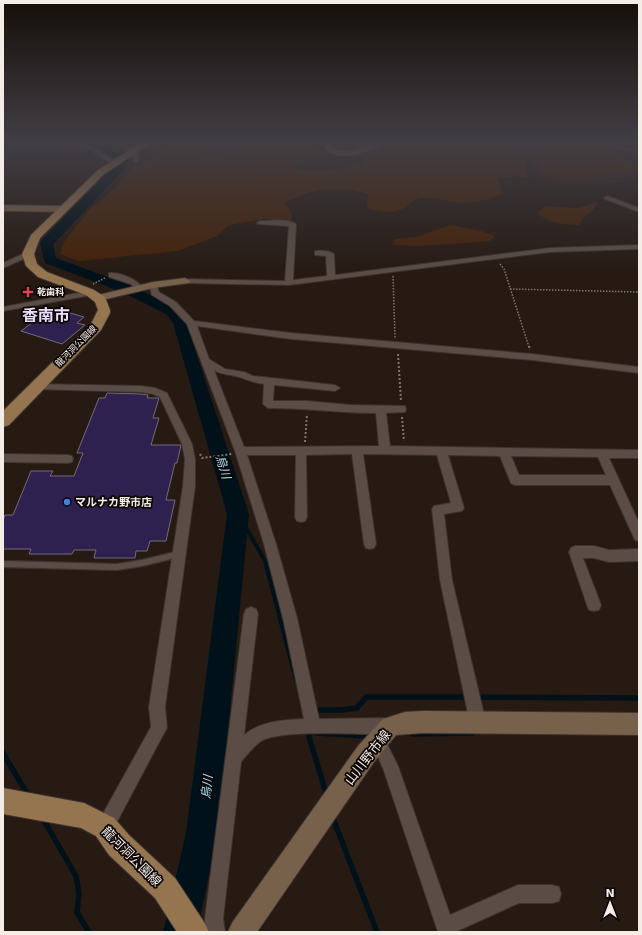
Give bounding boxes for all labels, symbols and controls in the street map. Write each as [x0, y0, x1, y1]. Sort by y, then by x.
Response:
marker: 乾歯科 [22, 286, 34, 298]
place label: 乾歯科 [37, 287, 64, 297]
district label: 香南市 [22, 306, 70, 325]
street label: 龍河洞公園線 [53, 323, 99, 369]
water label: 烏川 [213, 453, 234, 482]
place label: マルナカ野市店 [75, 496, 152, 509]
marker: マルナカ野市店 [62, 497, 72, 507]
street label: 山川野市線 [341, 727, 393, 788]
water label: 烏川 [199, 772, 215, 800]
street label: 龍河洞公園線 [99, 823, 165, 889]
north arrow [590, 883, 630, 923]
text: N [605, 887, 615, 900]

